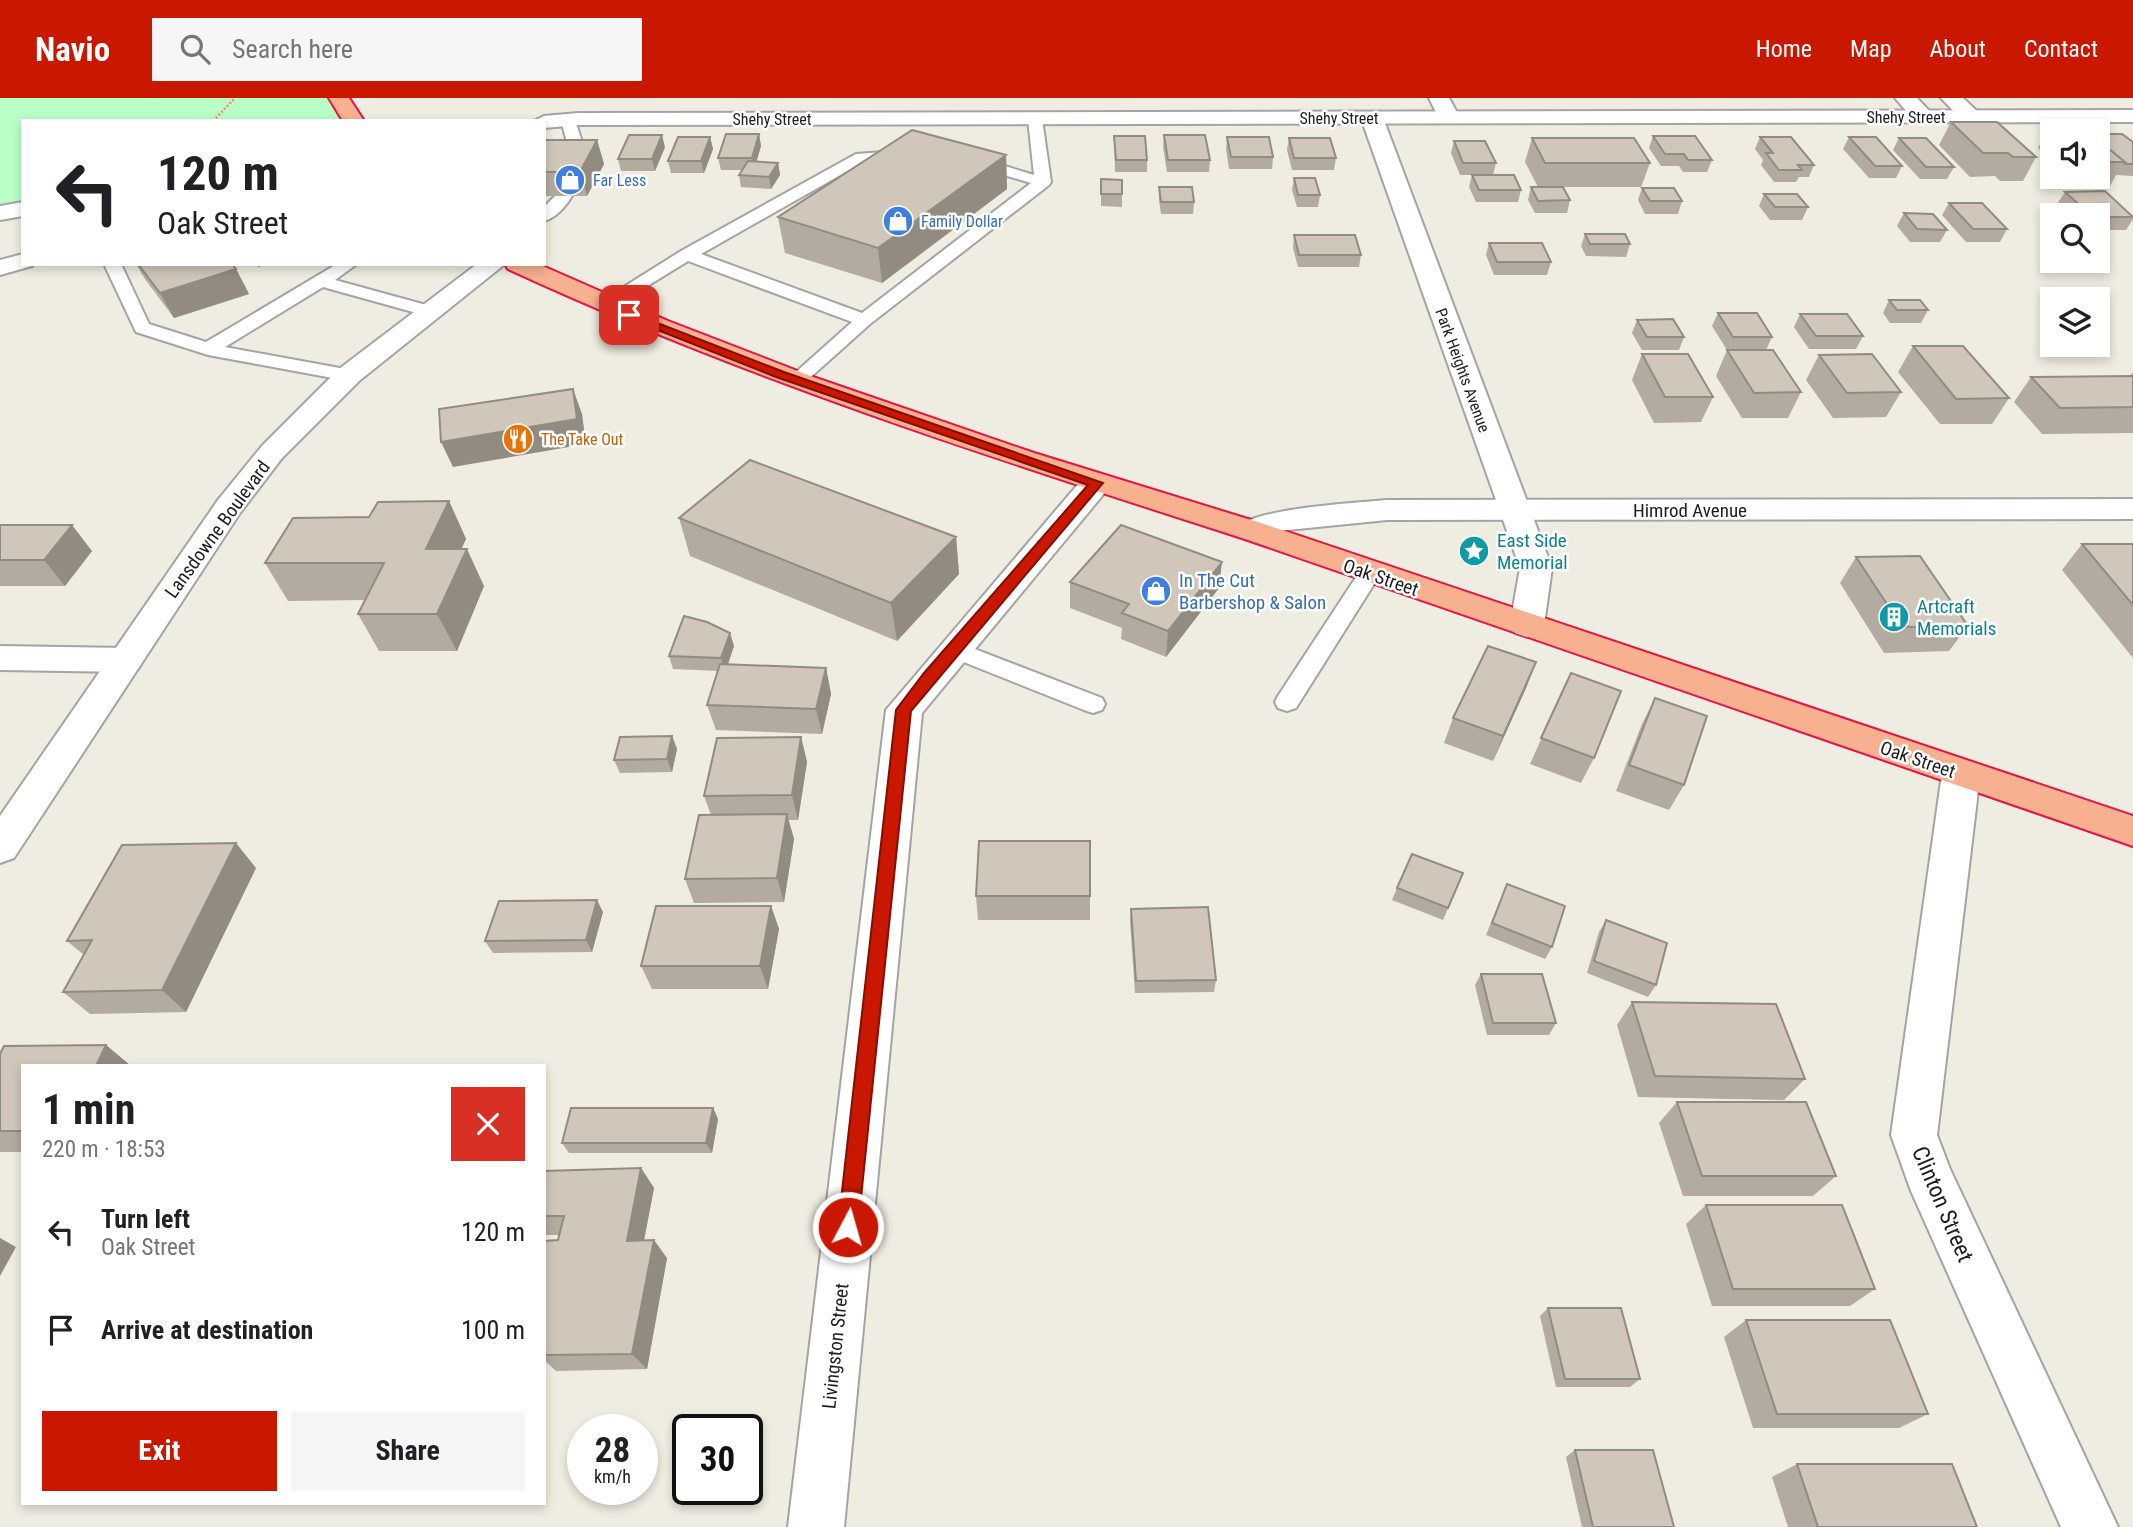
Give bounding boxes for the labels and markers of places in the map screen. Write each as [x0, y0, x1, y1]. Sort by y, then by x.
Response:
shop icon: Far Less [553, 163, 587, 197]
place label: Far Less [593, 171, 646, 190]
shop icon: Family Dollar [881, 204, 915, 238]
place label: Family Dollar [921, 212, 1003, 231]
pin [599, 285, 659, 345]
restaurant icon: The Take Out [501, 422, 535, 456]
place label: The Take Out [541, 430, 624, 449]
place label: East Side Memorial [1497, 529, 1568, 574]
place icon: East Side Memorial [1457, 534, 1491, 568]
place label: In The Cut Barbershop & Salon [1179, 569, 1326, 614]
shop icon: In The Cut Barbershop & Salon [1139, 574, 1173, 608]
place label: Artcraft Memorials [1917, 595, 1996, 640]
building icon: Artcraft Memorials [1877, 600, 1911, 634]

